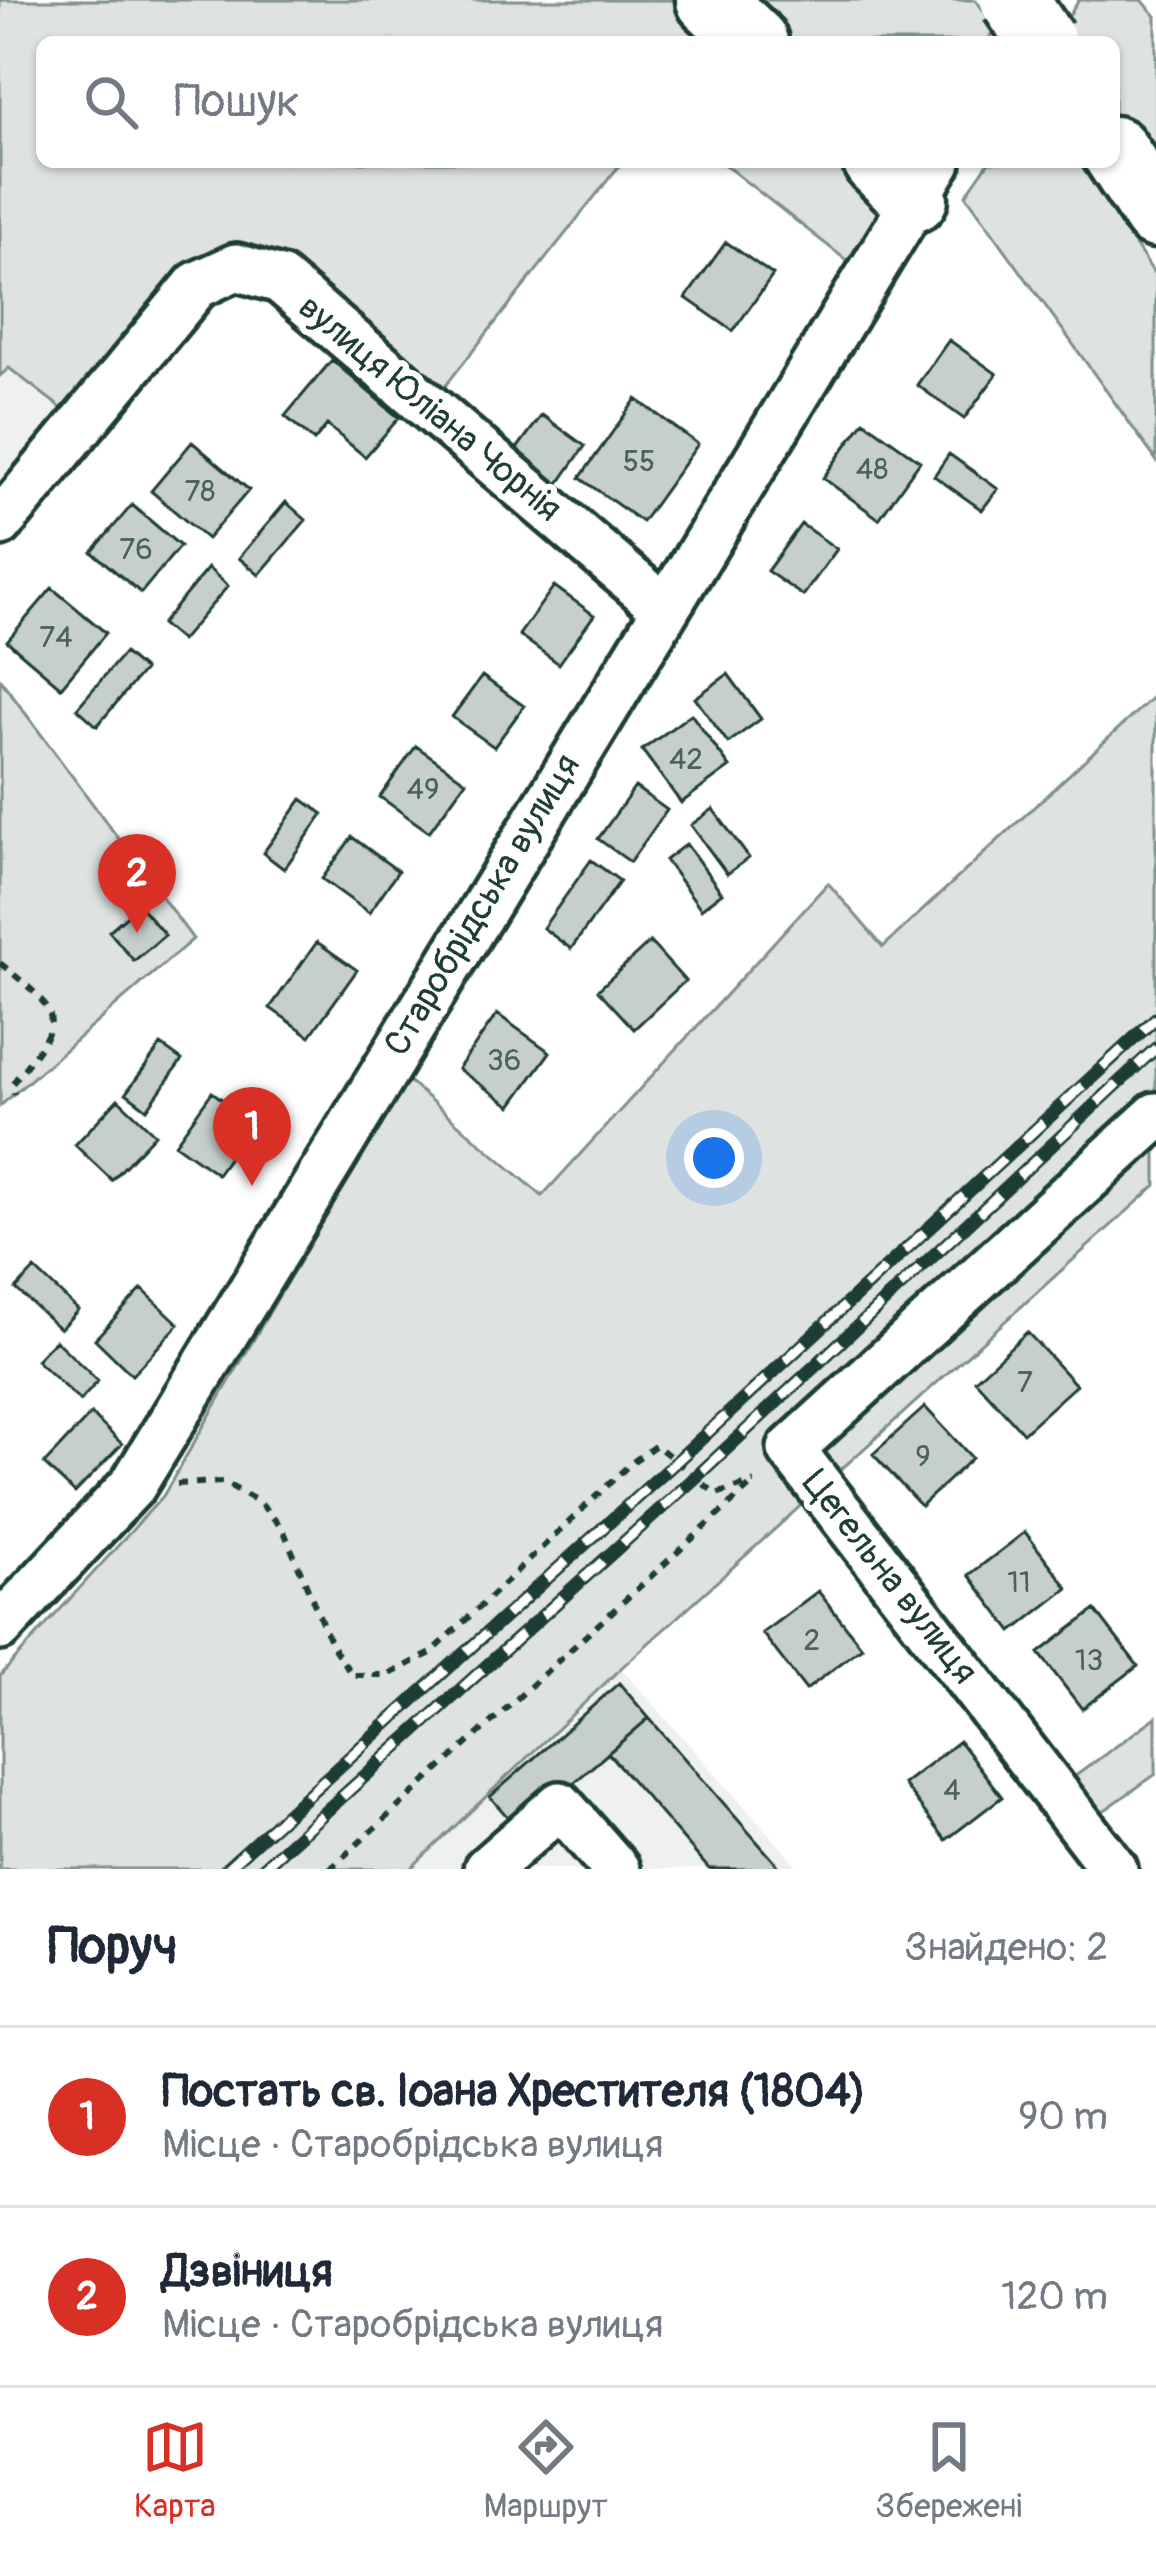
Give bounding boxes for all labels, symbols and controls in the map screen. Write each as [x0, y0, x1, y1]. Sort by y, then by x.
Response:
search box [36, 36, 1120, 168]
icon: search [78, 69, 144, 135]
text: Пошук [174, 74, 299, 130]
street label: вулиця Юліана Чорнія [289, 285, 571, 531]
house number: 55 [623, 443, 655, 480]
house number: 48 [856, 451, 888, 488]
house number: 78 [185, 473, 216, 510]
house number: 76 [119, 531, 153, 568]
house number: 74 [39, 619, 73, 656]
house number: 42 [669, 741, 703, 778]
street label: Старобрідська вулиця [374, 746, 590, 1064]
house number: 49 [407, 771, 439, 808]
pin: 2 [98, 834, 176, 933]
house number: 36 [487, 1042, 521, 1079]
pin: 1 [213, 1087, 291, 1186]
your location [684, 1128, 744, 1188]
house number: 7 [1017, 1364, 1033, 1401]
house number: 9 [915, 1438, 931, 1475]
street label: Цегельна вулиця [793, 1461, 987, 1693]
house number: 11 [1007, 1564, 1031, 1601]
house number: 2 [804, 1622, 820, 1659]
house number: 13 [1075, 1642, 1103, 1679]
house number: 4 [943, 1772, 961, 1809]
text: Поруч [48, 1915, 178, 1979]
text: Знайдено: 2 [905, 1923, 1108, 1972]
text: Постать св. Іоана Хрестителя (1804) [162, 2064, 866, 2120]
text: 1 [79, 2092, 95, 2141]
text: 90 m [1018, 2092, 1108, 2141]
text: Місце · Старобрідська вулиця [162, 2120, 663, 2169]
text: Дзвіниця [162, 2244, 333, 2300]
text: 2 [76, 2272, 98, 2321]
text: 120 m [1001, 2272, 1108, 2321]
text: Місце · Старобрідська вулиця [162, 2300, 663, 2349]
tab: Карта [134, 2414, 216, 2527]
tab: Маршрут [483, 2414, 608, 2527]
tab: Збережені [875, 2414, 1022, 2527]

